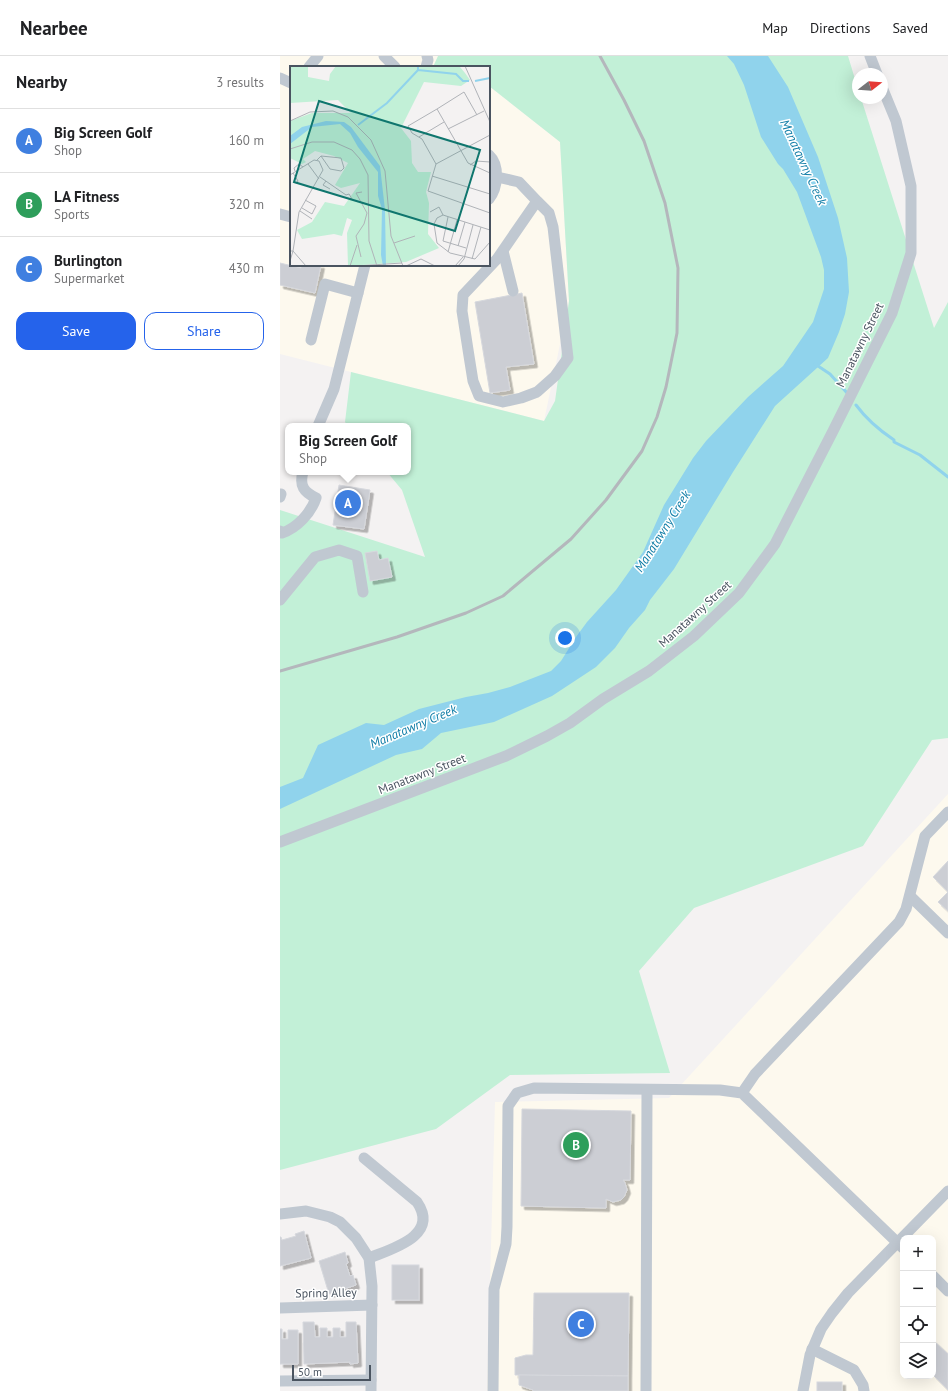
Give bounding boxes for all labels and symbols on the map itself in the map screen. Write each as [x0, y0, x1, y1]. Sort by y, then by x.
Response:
inset map [290, 66, 490, 266]
north arrow [852, 68, 888, 104]
water label: Manatawny Creek [776, 116, 831, 209]
street label: Manatawny Street [833, 300, 887, 390]
water label: Manatawny Creek [631, 486, 695, 575]
pin: A [335, 488, 361, 518]
street label: Manatawny Street [655, 577, 734, 650]
your location [555, 628, 575, 648]
water label: Manatawny Creek [367, 700, 460, 752]
street label: Manatawny Street [376, 750, 468, 797]
pin: B [563, 1130, 589, 1160]
street label: Spring Alley [295, 1284, 357, 1301]
pin: C [568, 1309, 594, 1339]
scale bar [292, 1363, 371, 1382]

